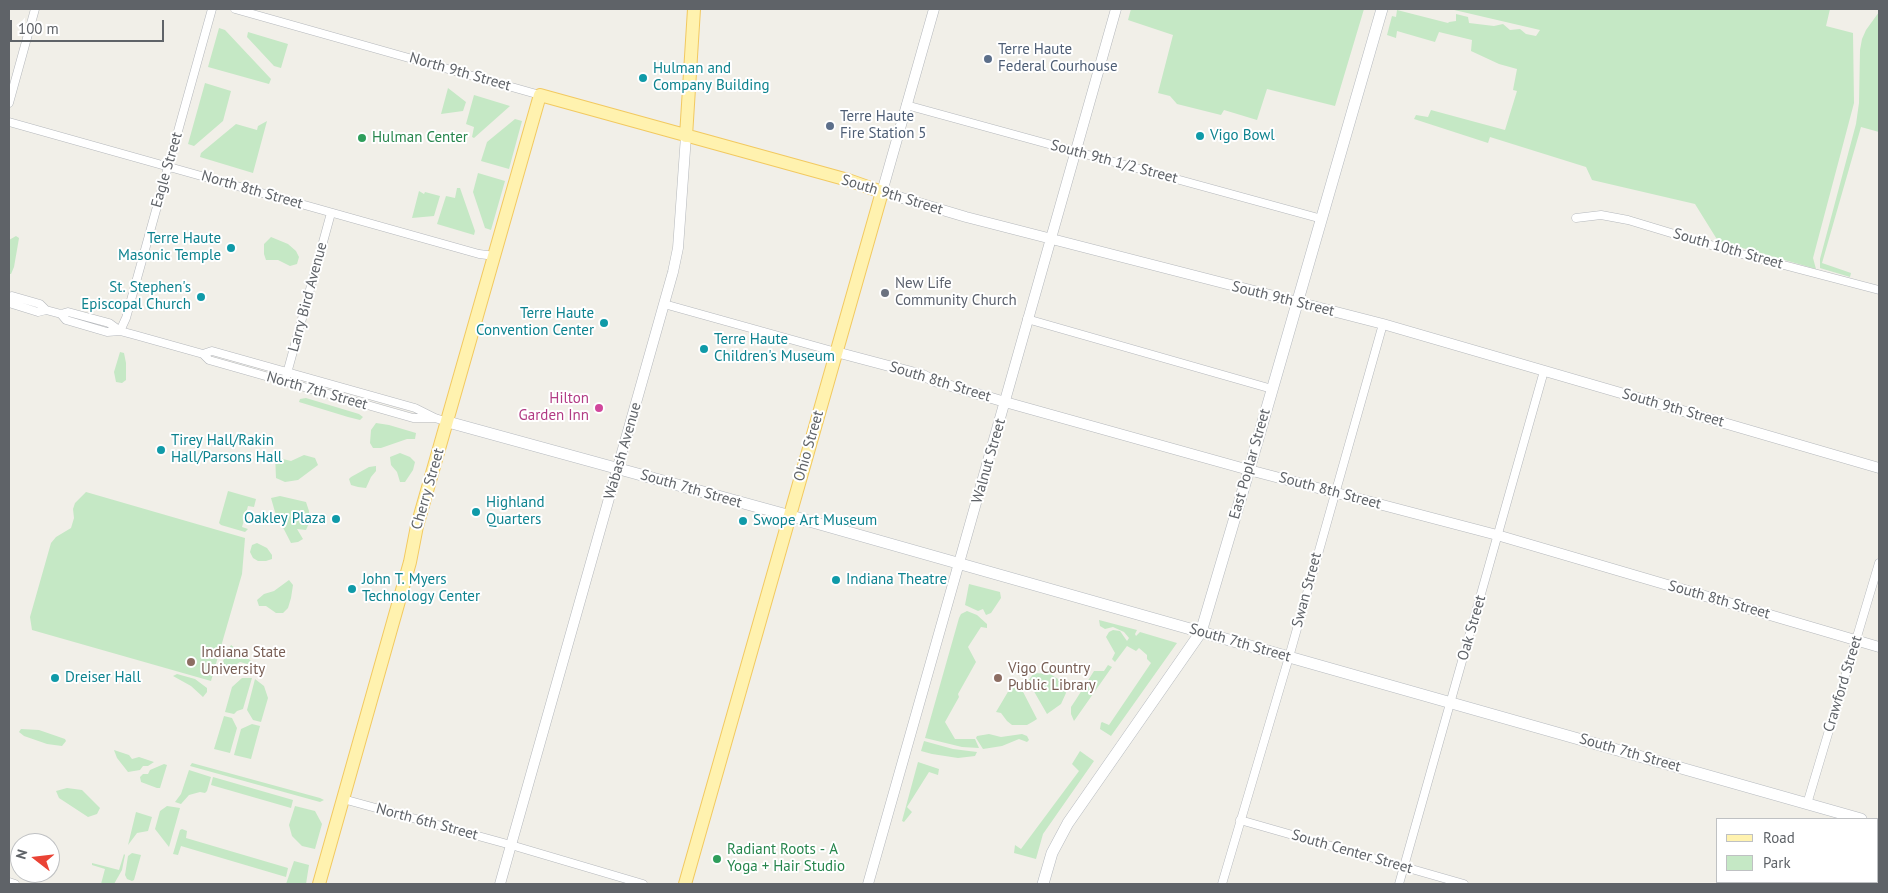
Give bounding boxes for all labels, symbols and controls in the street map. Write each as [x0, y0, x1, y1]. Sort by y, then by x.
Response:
scale bar [12, 10, 166, 42]
text: 100 m [18, 19, 59, 38]
place label: Terre Haute Federal Courhouse [998, 41, 1118, 76]
street label: North 9th Street [407, 49, 513, 95]
marker: Terre Haute Federal Courhouse [982, 53, 994, 65]
place label: Hulman and Company Building [653, 60, 770, 95]
marker: Hulman and Company Building [637, 72, 649, 84]
place label: Terre Haute Fire Station 5 [840, 108, 927, 143]
marker: Terre Haute Fire Station 5 [824, 120, 836, 132]
place label: Vigo Bowl [1210, 127, 1275, 145]
place label: Hulman Center [372, 129, 468, 147]
street label: Eagle Street [148, 130, 186, 210]
marker: Vigo Bowl [1194, 130, 1206, 142]
marker: Hulman Center [356, 132, 368, 144]
street label: South 9th 1/2 Street [1048, 136, 1180, 188]
street label: North 8th Street [199, 167, 305, 213]
street label: South 9th Street [839, 171, 945, 219]
street label: South 10th Street [1671, 225, 1785, 273]
place label: Terre Haute Masonic Temple [118, 230, 221, 265]
street label: Larry Bird Avenue [285, 240, 331, 354]
marker: Terre Haute Masonic Temple [225, 242, 237, 254]
place label: New Life Community Church [895, 275, 1017, 310]
street label: South 9th Street [1230, 278, 1336, 320]
place label: St. Stephen's Episcopal Church [81, 279, 191, 314]
marker: New Life Community Church [879, 287, 891, 299]
marker: St. Stephen's Episcopal Church [195, 291, 207, 303]
place label: Terre Haute Convention Center [476, 305, 594, 340]
marker: Terre Haute Convention Center [598, 317, 610, 329]
place label: Terre Haute Children's Museum [714, 331, 835, 366]
marker: Terre Haute Children's Museum [698, 343, 710, 355]
street label: South 8th Street [887, 358, 993, 406]
street label: North 7th Street [264, 368, 370, 414]
street label: South 9th Street [1620, 385, 1726, 431]
place label: Hilton Garden Inn [519, 390, 589, 425]
street label: Wabash Avenue [601, 400, 645, 502]
marker: Hilton Garden Inn [593, 402, 605, 414]
street label: East Poplar Street [1226, 407, 1274, 521]
street label: Ohio Street [790, 409, 828, 483]
street label: Walnut Street [968, 417, 1010, 505]
place label: Tirey Hall/Rakin Hall/Parsons Hall [171, 432, 282, 467]
marker: Tirey Hall/Rakin Hall/Parsons Hall [155, 444, 167, 456]
street label: Cherry Street [408, 446, 448, 532]
street label: South 7th Street [638, 466, 744, 512]
street label: South 8th Street [1277, 469, 1383, 513]
place label: Highland Quarters [486, 494, 544, 529]
marker: Highland Quarters [470, 506, 482, 518]
place label: Oakley Plaza [244, 510, 326, 528]
place label: Swope Art Museum [753, 512, 877, 530]
marker: Oakley Plaza [330, 513, 342, 525]
marker: Swope Art Museum [737, 515, 749, 527]
street label: Swan Street [1288, 551, 1326, 629]
place label: John T. Myers Technology Center [362, 571, 480, 606]
place label: Indiana Theatre [846, 571, 947, 589]
marker: Indiana Theatre [830, 574, 842, 586]
street label: South 8th Street [1666, 577, 1772, 623]
marker: John T. Myers Technology Center [346, 583, 358, 595]
street label: Oak Street [1454, 593, 1490, 663]
street label: South 7th Street [1187, 620, 1293, 666]
street label: Crawford Street [1820, 634, 1866, 734]
place label: Indiana State University [201, 644, 286, 679]
marker: Indiana State University [185, 656, 197, 668]
place label: Vigo Country Public Library [1008, 660, 1096, 695]
place label: Dreiser Hall [65, 669, 141, 687]
marker: Dreiser Hall [49, 672, 61, 684]
marker: Vigo Country Public Library [992, 672, 1004, 684]
street label: South 7th Street [1577, 730, 1683, 776]
street label: North 6th Street [374, 800, 480, 844]
legend [1716, 818, 1878, 883]
street label: South Center Street [1289, 826, 1415, 878]
text: Road [1763, 828, 1795, 847]
north arrow [10, 833, 60, 883]
place label: Radiant Roots - A Yoga + Hair Studio [727, 841, 845, 876]
text: N [12, 847, 31, 861]
marker: Radiant Roots - A Yoga + Hair Studio [711, 853, 723, 865]
text: Park [1763, 853, 1791, 872]

